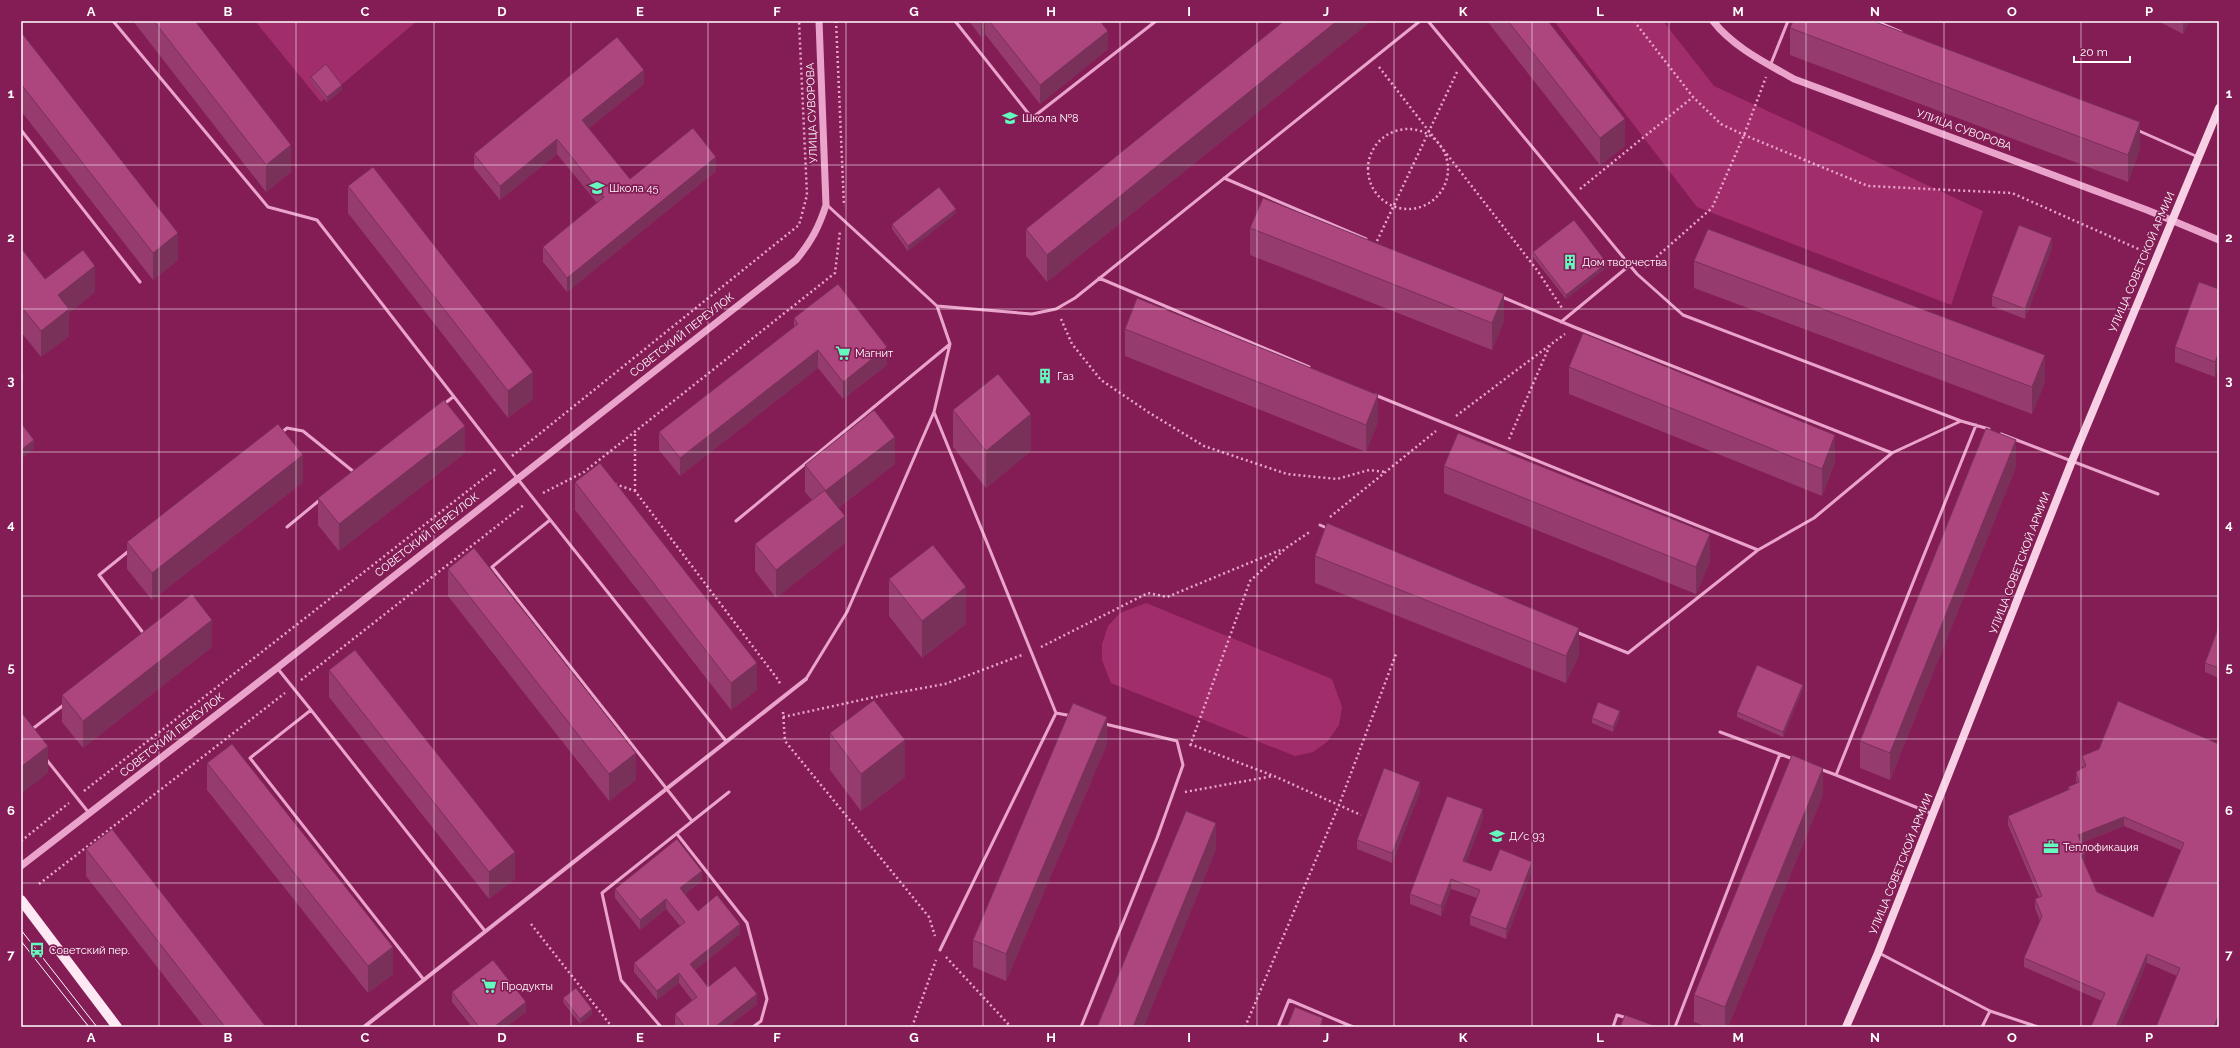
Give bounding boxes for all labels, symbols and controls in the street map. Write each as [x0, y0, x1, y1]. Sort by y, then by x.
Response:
text: A [87, 4, 96, 19]
text: B [224, 4, 233, 19]
text: C [361, 4, 370, 19]
text: D [497, 4, 507, 19]
text: E [636, 4, 644, 19]
text: F [773, 4, 781, 19]
text: G [909, 4, 919, 19]
text: H [1046, 4, 1056, 19]
text: I [1187, 4, 1191, 19]
text: J [1323, 4, 1329, 19]
text: K [1459, 4, 1468, 19]
text: L [1596, 4, 1604, 19]
text: M [1732, 4, 1744, 19]
text: N [1870, 4, 1880, 19]
text: O [2007, 4, 2017, 19]
text: P [2145, 4, 2153, 19]
scale bar [2074, 38, 2130, 64]
text: 20 m [2080, 45, 2108, 59]
street label: УЛИЦА СУВОРОВА [804, 62, 820, 164]
text: 1 [8, 86, 15, 101]
text: 1 [2226, 86, 2233, 101]
street label: УЛИЦА СУВОРОВА [1914, 107, 2014, 154]
school or university icon: Школа №8 [1001, 109, 1019, 127]
place label: Школа №8 [1022, 112, 1079, 125]
school or university icon: Школа 45 [588, 179, 606, 197]
place label: Школа 45 [609, 182, 658, 195]
street label: УЛИЦА СОВЕТСКОЙ АРМИИ [2106, 190, 2178, 334]
text: 2 [7, 230, 15, 245]
text: 2 [2225, 230, 2233, 245]
building icon: Дом творчества [1561, 253, 1579, 271]
place label: Дом творчества [1582, 256, 1667, 269]
street label: СОВЕТСКИЙ ПЕРЕУЛОК [627, 290, 737, 380]
supermarket icon: Магнит [834, 344, 852, 362]
place label: Магнит [855, 347, 894, 360]
building icon: Газ [1036, 367, 1054, 385]
place label: Газ [1057, 370, 1074, 383]
text: 3 [7, 373, 15, 388]
text: 3 [2225, 373, 2233, 388]
street label: СОВЕТСКИЙ ПЕРЕУЛОК [372, 490, 482, 580]
street label: УЛИЦА СОВЕТСКОЙ АРМИИ [1987, 490, 2053, 636]
text: 4 [7, 517, 15, 532]
text: 4 [2225, 517, 2233, 532]
text: 5 [7, 660, 15, 675]
text: 5 [2225, 660, 2233, 675]
street label: СОВЕТСКИЙ ПЕРЕУЛОК [117, 690, 227, 780]
street label: УЛИЦА СОВЕТСКОЙ АРМИИ [1867, 792, 1935, 936]
text: 6 [7, 803, 15, 818]
text: 6 [2225, 803, 2233, 818]
school or university icon: Д/с 93 [1488, 827, 1506, 845]
place label: Д/с 93 [1509, 830, 1545, 843]
office icon: Теплофикация [2042, 838, 2060, 856]
place label: Теплофикация [2063, 841, 2139, 854]
bus stop icon: Советский пер. [28, 941, 46, 959]
place label: Советский пер. [49, 944, 130, 957]
text: 7 [7, 947, 15, 962]
text: 7 [2225, 947, 2233, 962]
supermarket icon: Продукты [480, 977, 498, 995]
place label: Продукты [501, 980, 553, 993]
text: A [87, 1030, 96, 1045]
text: B [224, 1030, 233, 1045]
text: C [361, 1030, 370, 1045]
text: D [497, 1030, 507, 1045]
text: E [636, 1030, 644, 1045]
text: F [773, 1030, 781, 1045]
text: G [909, 1030, 919, 1045]
text: H [1046, 1030, 1056, 1045]
text: I [1187, 1030, 1191, 1045]
text: J [1323, 1030, 1329, 1045]
text: K [1459, 1030, 1468, 1045]
text: L [1596, 1030, 1604, 1045]
text: M [1732, 1030, 1744, 1045]
text: N [1870, 1030, 1880, 1045]
text: O [2007, 1030, 2017, 1045]
text: P [2145, 1030, 2153, 1045]

